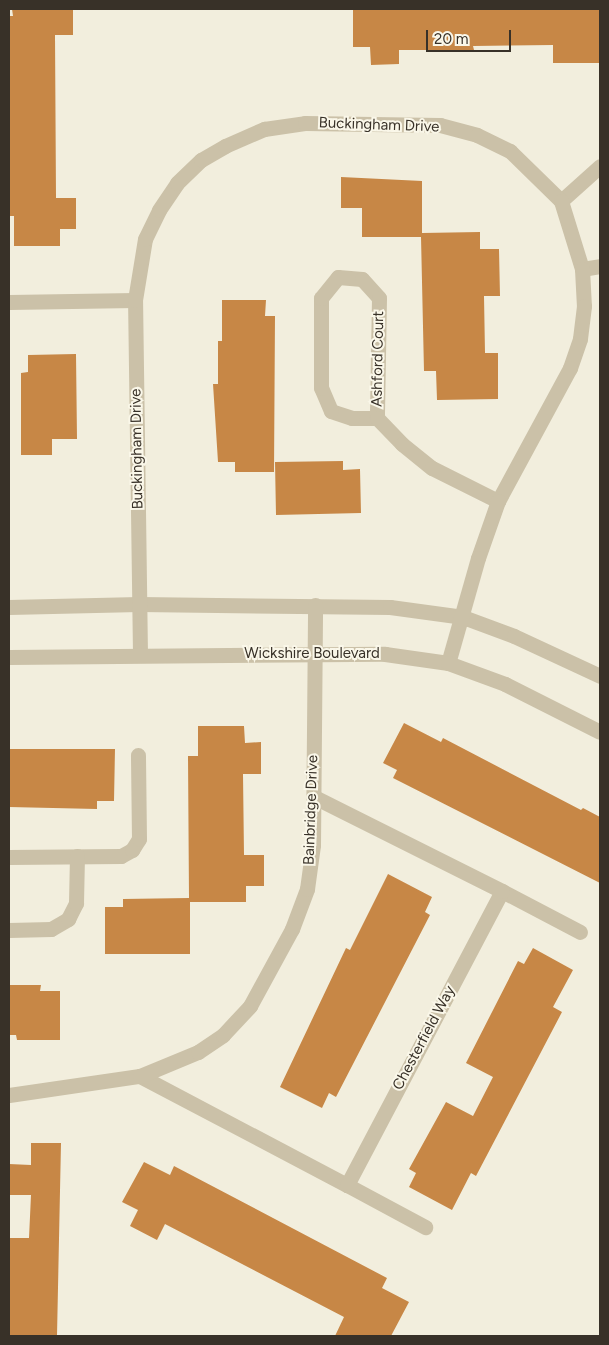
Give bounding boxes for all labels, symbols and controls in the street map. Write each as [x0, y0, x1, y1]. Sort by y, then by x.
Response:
scale bar [429, 20, 514, 52]
text: 20 m [434, 30, 468, 48]
street label: Buckingham Drive [318, 114, 440, 136]
street label: Ashford Court [368, 311, 388, 407]
street label: Buckingham Drive [127, 388, 147, 510]
street label: Wickshire Boulevard [244, 645, 380, 663]
street label: Bainbridge Drive [300, 755, 322, 865]
street label: Chesterfield Way [389, 983, 459, 1093]

